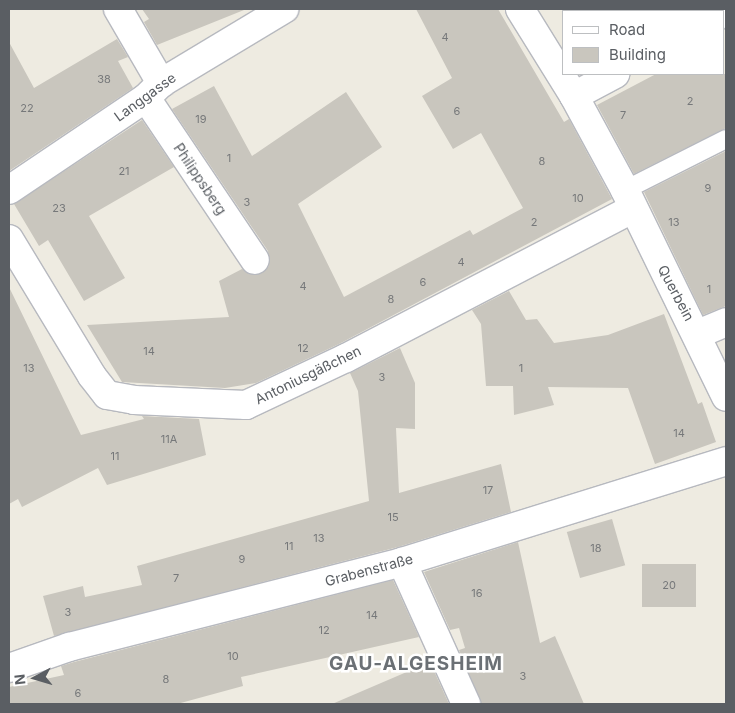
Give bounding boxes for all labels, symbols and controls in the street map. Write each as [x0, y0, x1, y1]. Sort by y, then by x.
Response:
legend [562, 10, 725, 75]
text: Road [609, 20, 645, 39]
house number: 4 [441, 30, 449, 44]
text: Building [609, 45, 666, 64]
street label: Langgasse [111, 69, 179, 125]
house number: 38 [97, 72, 111, 86]
house number: 2 [687, 94, 693, 108]
house number: 22 [20, 101, 34, 115]
house number: 6 [454, 104, 460, 118]
house number: 7 [620, 108, 626, 122]
house number: 19 [195, 112, 207, 126]
street label: Philippsberg [170, 140, 230, 218]
house number: 1 [227, 151, 231, 165]
house number: 8 [539, 154, 545, 168]
house number: 21 [118, 164, 130, 178]
house number: 9 [705, 181, 711, 195]
house number: 10 [572, 191, 584, 205]
house number: 3 [244, 195, 250, 209]
house number: 23 [52, 201, 66, 215]
house number: 2 [531, 215, 537, 229]
house number: 13 [668, 215, 680, 229]
house number: 4 [457, 255, 465, 269]
street label: Querbein [654, 262, 698, 324]
house number: 6 [420, 275, 426, 289]
house number: 4 [299, 279, 307, 293]
house number: 1 [707, 282, 711, 296]
house number: 8 [388, 292, 394, 306]
house number: 12 [297, 341, 309, 355]
street label: Antoniusgäßchen [252, 342, 364, 408]
house number: 14 [143, 344, 155, 358]
house number: 13 [23, 361, 35, 375]
house number: 1 [519, 361, 523, 375]
house number: 3 [379, 370, 385, 384]
house number: 14 [673, 426, 685, 440]
house number: 11A [161, 432, 177, 446]
house number: 11 [111, 449, 119, 463]
house number: 17 [483, 483, 493, 497]
house number: 15 [387, 510, 399, 524]
house number: 13 [313, 531, 325, 545]
house number: 11 [285, 539, 293, 553]
house number: 18 [590, 541, 602, 555]
street label: Grabenstraße [323, 550, 415, 590]
house number: 9 [239, 552, 245, 566]
house number: 7 [173, 571, 179, 585]
house number: 20 [662, 578, 676, 592]
house number: 16 [471, 586, 483, 600]
house number: 3 [65, 605, 71, 619]
house number: 14 [366, 608, 378, 622]
house number: 12 [318, 623, 330, 637]
house number: 10 [227, 649, 239, 663]
north arrow [10, 653, 60, 703]
district label: GAU-ALGESHEIM [327, 653, 505, 675]
house number: 3 [520, 669, 526, 683]
house number: 8 [163, 672, 169, 686]
text: N [11, 673, 29, 686]
house number: 6 [75, 686, 81, 700]

